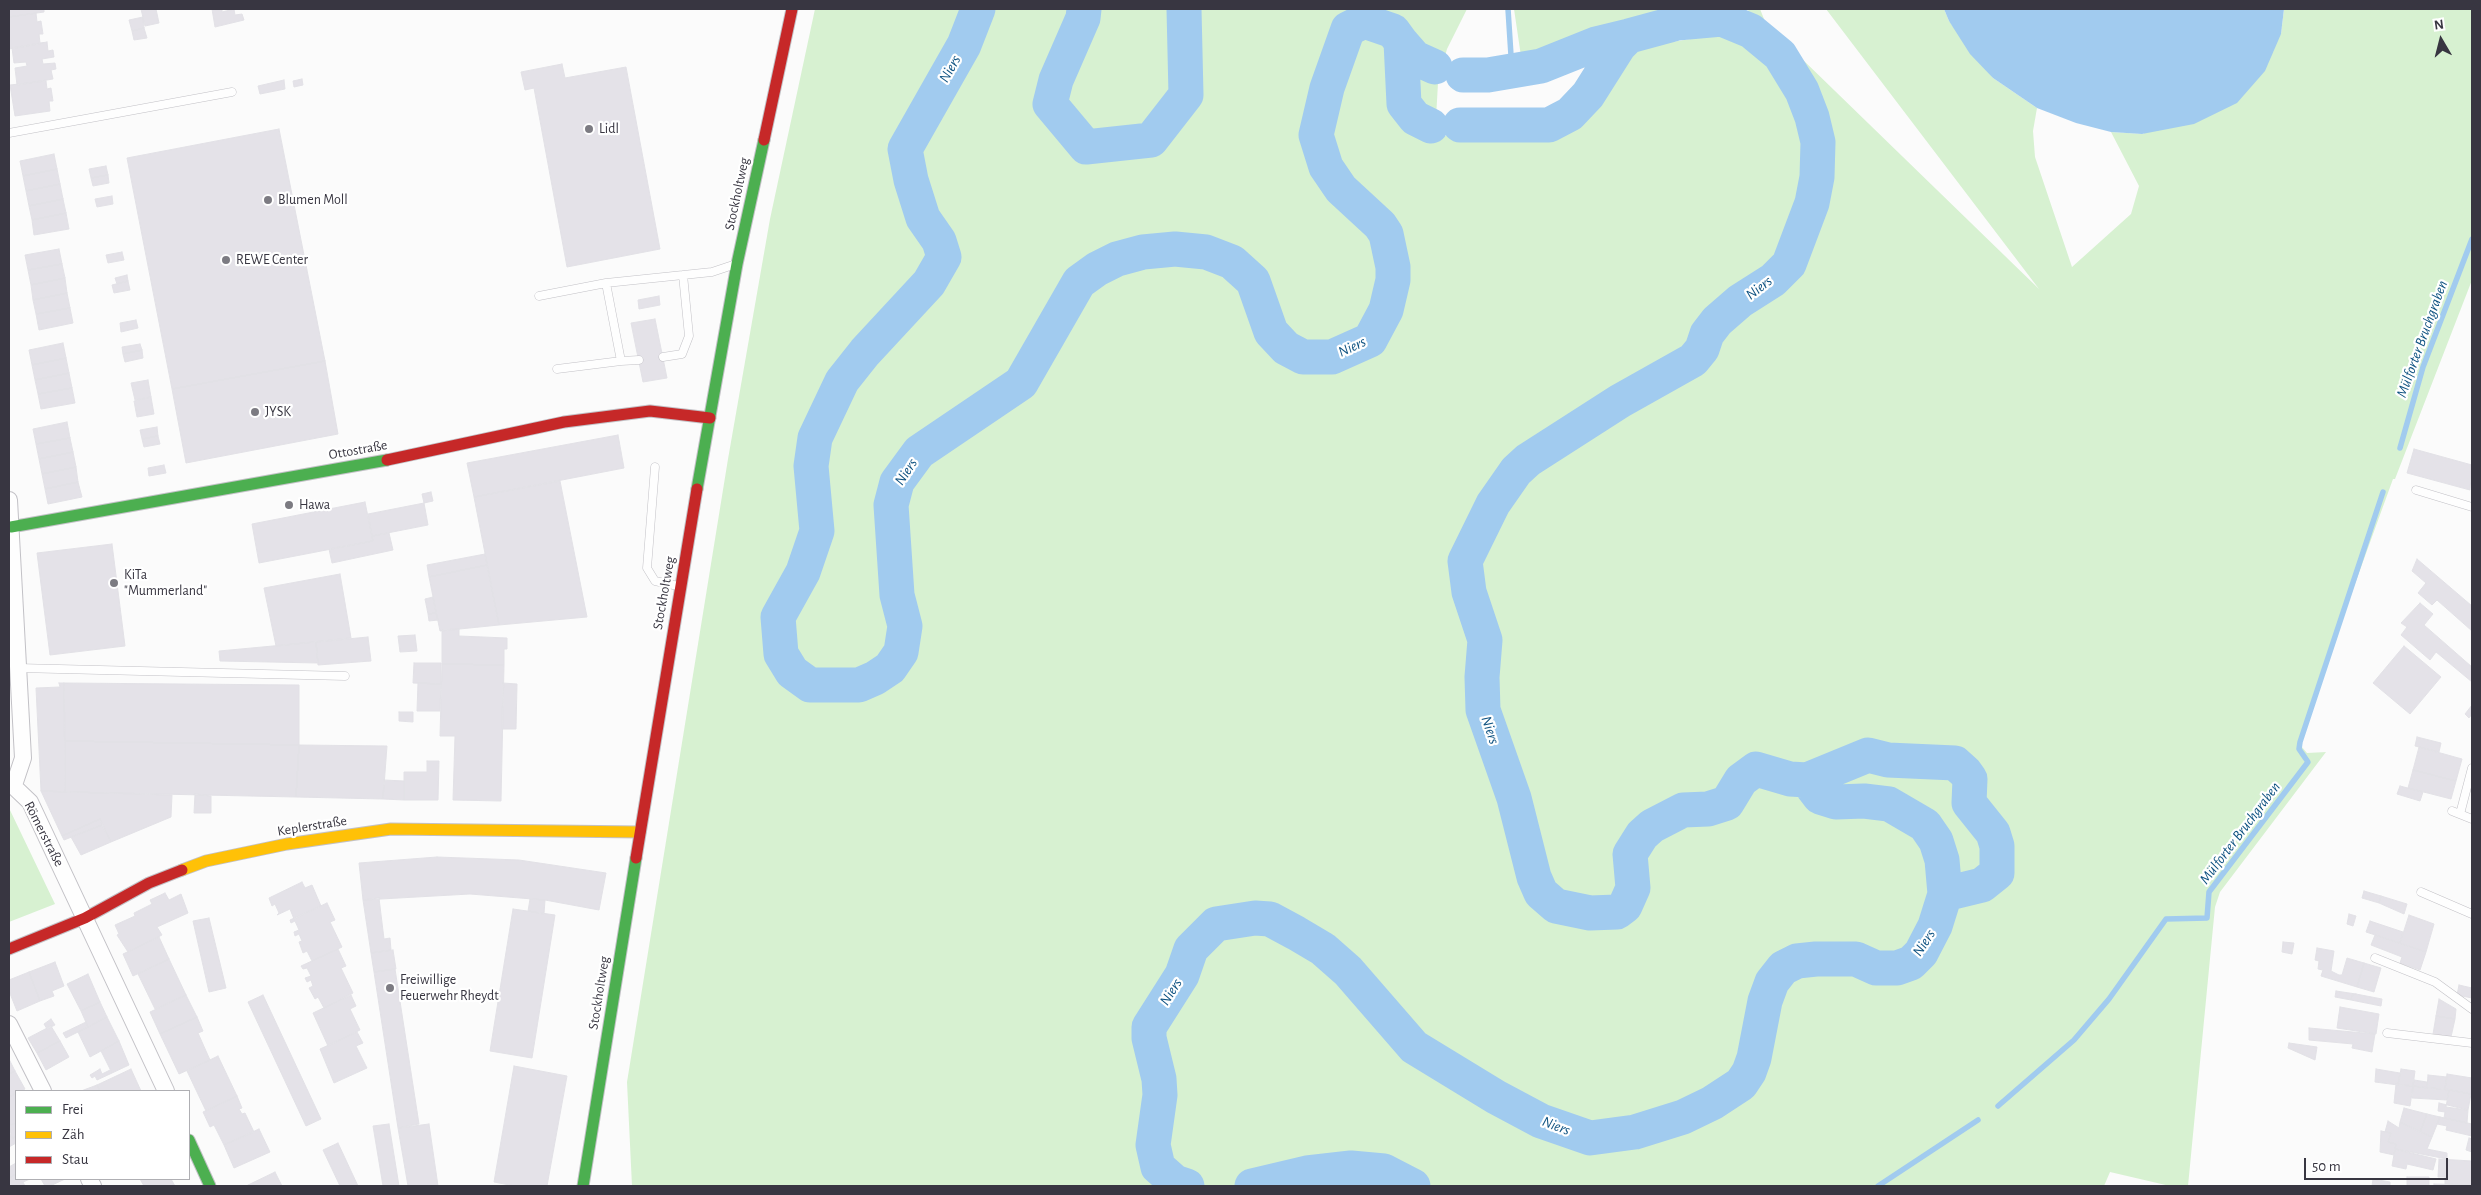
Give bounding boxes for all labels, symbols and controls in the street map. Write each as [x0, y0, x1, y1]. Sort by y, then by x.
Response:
north arrow [2416, 15, 2466, 65]
text: N [2433, 18, 2445, 33]
water label: Niers [935, 52, 965, 86]
place label: Lidl [599, 121, 619, 137]
marker: Lidl [583, 123, 595, 135]
street label: Stockholtweg [721, 156, 753, 232]
place label: Blumen Moll [278, 192, 348, 208]
marker: Blumen Moll [262, 194, 274, 206]
place label: REWE Center [236, 252, 308, 268]
marker: REWE Center [220, 254, 232, 266]
water label: Niers [1742, 272, 1776, 304]
water label: Mülforter Bruchgraben [2392, 278, 2452, 400]
water label: Niers [1335, 333, 1369, 361]
place label: JYSK [265, 404, 291, 420]
marker: JYSK [249, 406, 261, 418]
street label: Ottostraße [327, 437, 389, 463]
water label: Niers [891, 455, 921, 489]
place label: Hawa [299, 497, 330, 513]
marker: Hawa [283, 499, 295, 511]
street label: Stockholtweg [649, 555, 679, 631]
place label: KiTa "Mummerland" [124, 567, 207, 600]
marker: KiTa "Mummerland" [108, 577, 120, 589]
water label: Niers [1477, 714, 1503, 746]
water label: Mülforter Bruchgraben [2196, 778, 2284, 888]
street label: Römerstraße [20, 799, 68, 869]
street label: Keplerstraße [276, 812, 348, 840]
water label: Niers [1909, 926, 1939, 960]
street label: Stockholtweg [585, 955, 613, 1031]
place label: Freiwillige Feuerwehr Rheydt [400, 972, 499, 1004]
water label: Niers [1156, 975, 1186, 1009]
marker: Freiwillige Feuerwehr Rheydt [384, 982, 396, 994]
legend [15, 1090, 190, 1180]
text: Frei [62, 1102, 83, 1117]
water label: Niers [1540, 1113, 1572, 1139]
text: Zäh [62, 1127, 85, 1142]
scale bar [2306, 1148, 2450, 1180]
text: Stau [62, 1152, 88, 1167]
text: 50 m [2312, 1159, 2341, 1174]

